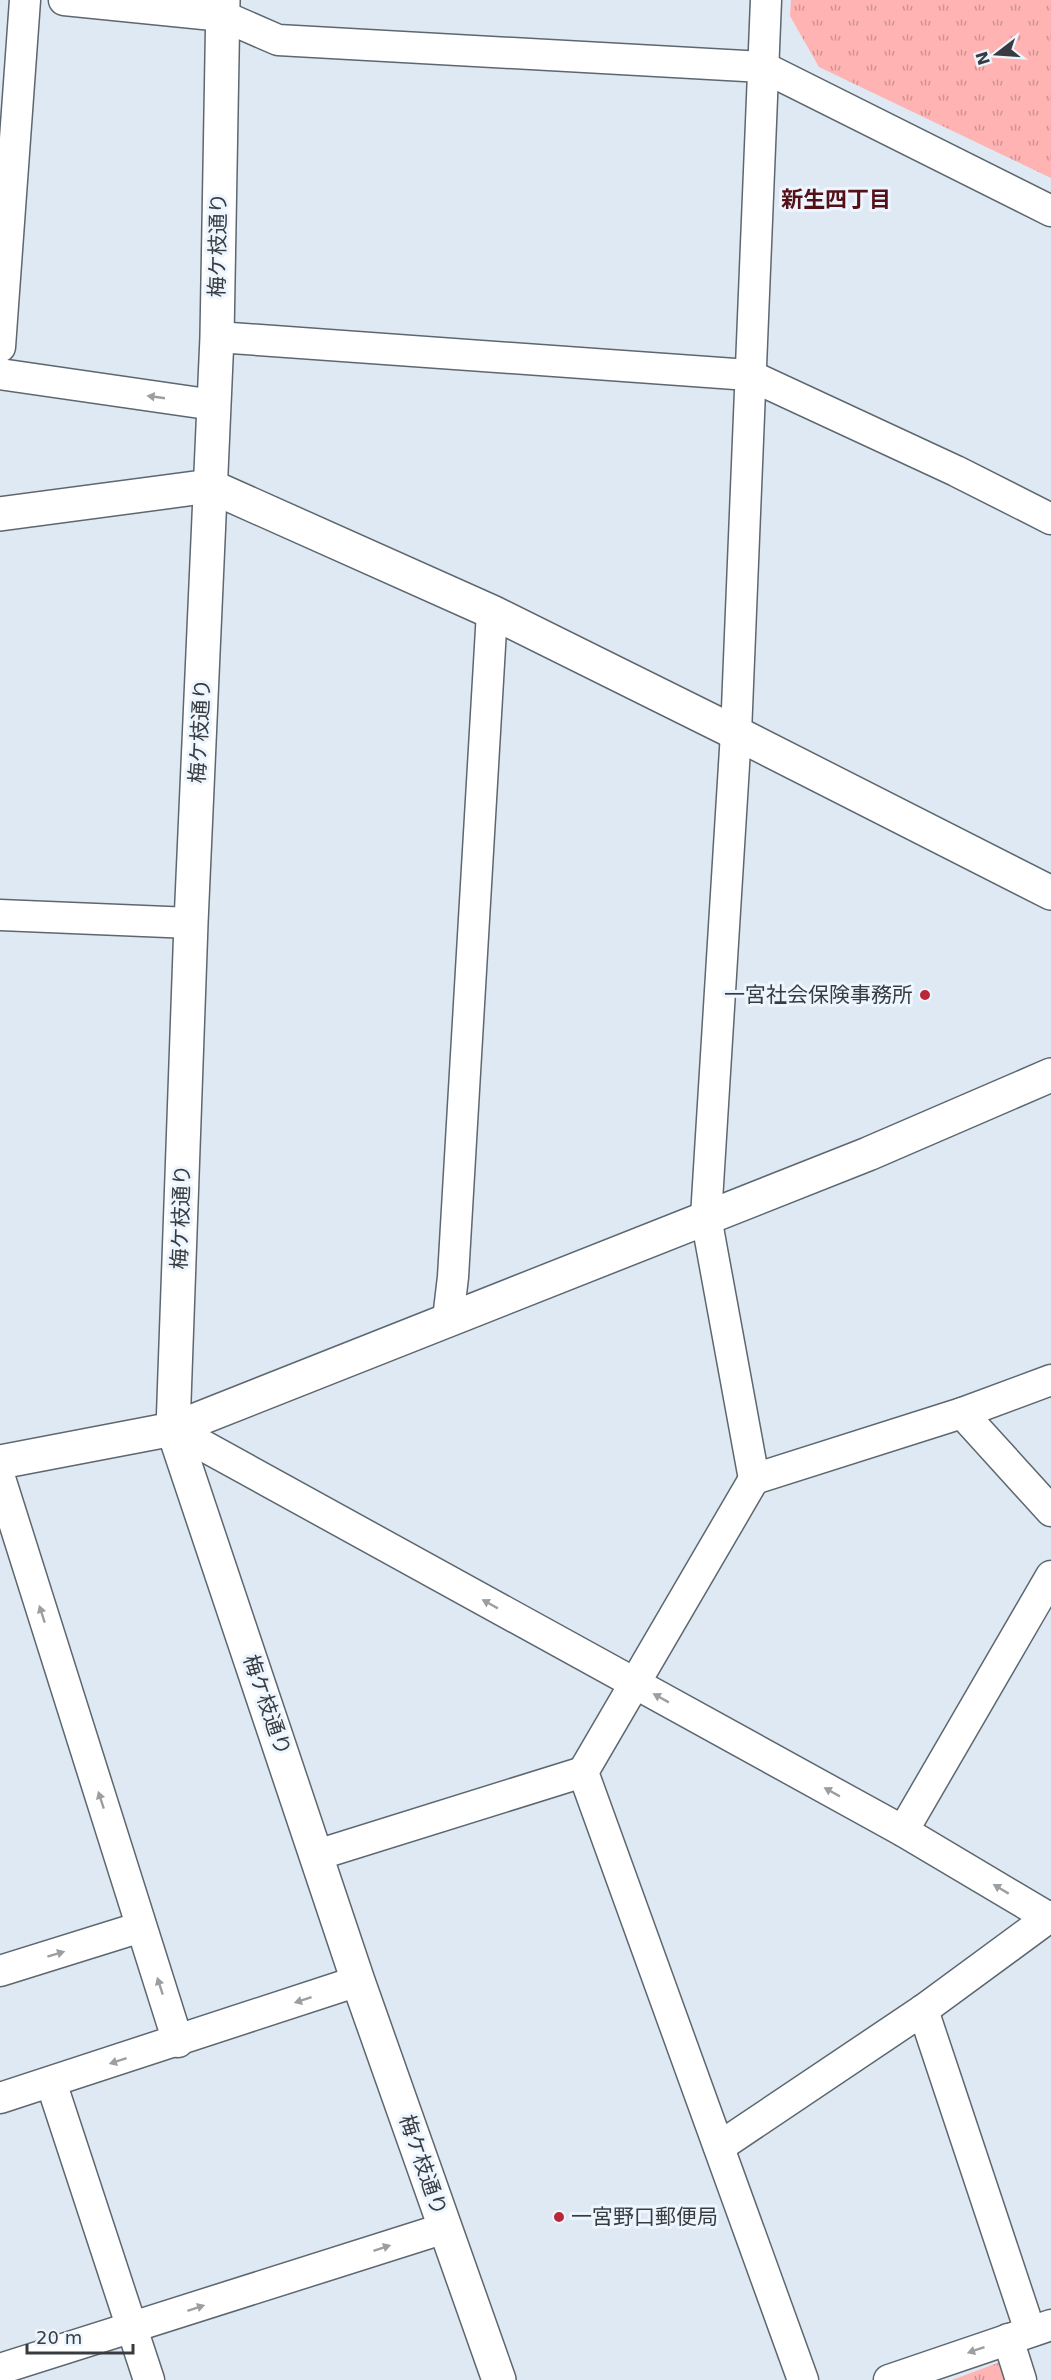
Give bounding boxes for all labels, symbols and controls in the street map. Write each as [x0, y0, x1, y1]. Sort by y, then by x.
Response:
north arrow [967, 24, 1027, 84]
text: N [972, 49, 994, 67]
district label: 新生四丁目 [781, 187, 891, 212]
street label: 梅ケ枝通り [205, 192, 231, 298]
one-way arrow [147, 392, 166, 401]
street label: 梅ケ枝通り [185, 678, 215, 784]
place label: 一宮社会保険事務所 [724, 983, 913, 1007]
marker: 一宮社会保険事務所 [918, 988, 932, 1002]
street label: 梅ケ枝通り [167, 1164, 195, 1270]
one-way arrow [482, 1599, 499, 1609]
one-way arrow [37, 1605, 46, 1623]
street label: 梅ケ枝通り [239, 1651, 295, 1759]
one-way arrow [652, 1693, 669, 1703]
one-way arrow [823, 1787, 840, 1797]
one-way arrow [96, 1791, 105, 1809]
one-way arrow [993, 1884, 1009, 1895]
one-way arrow [47, 1949, 65, 1958]
one-way arrow [155, 1977, 164, 1995]
one-way arrow [294, 1996, 312, 2005]
one-way arrow [109, 2057, 127, 2066]
street label: 梅ケ枝通り [395, 2111, 451, 2219]
place label: 一宮野口郵便局 [571, 2205, 718, 2229]
marker: 一宮野口郵便局 [552, 2210, 566, 2224]
one-way arrow [373, 2243, 391, 2252]
one-way arrow [187, 2303, 205, 2312]
scale bar [27, 2317, 134, 2355]
text: 20 m [36, 2327, 82, 2348]
one-way arrow [967, 2345, 985, 2355]

